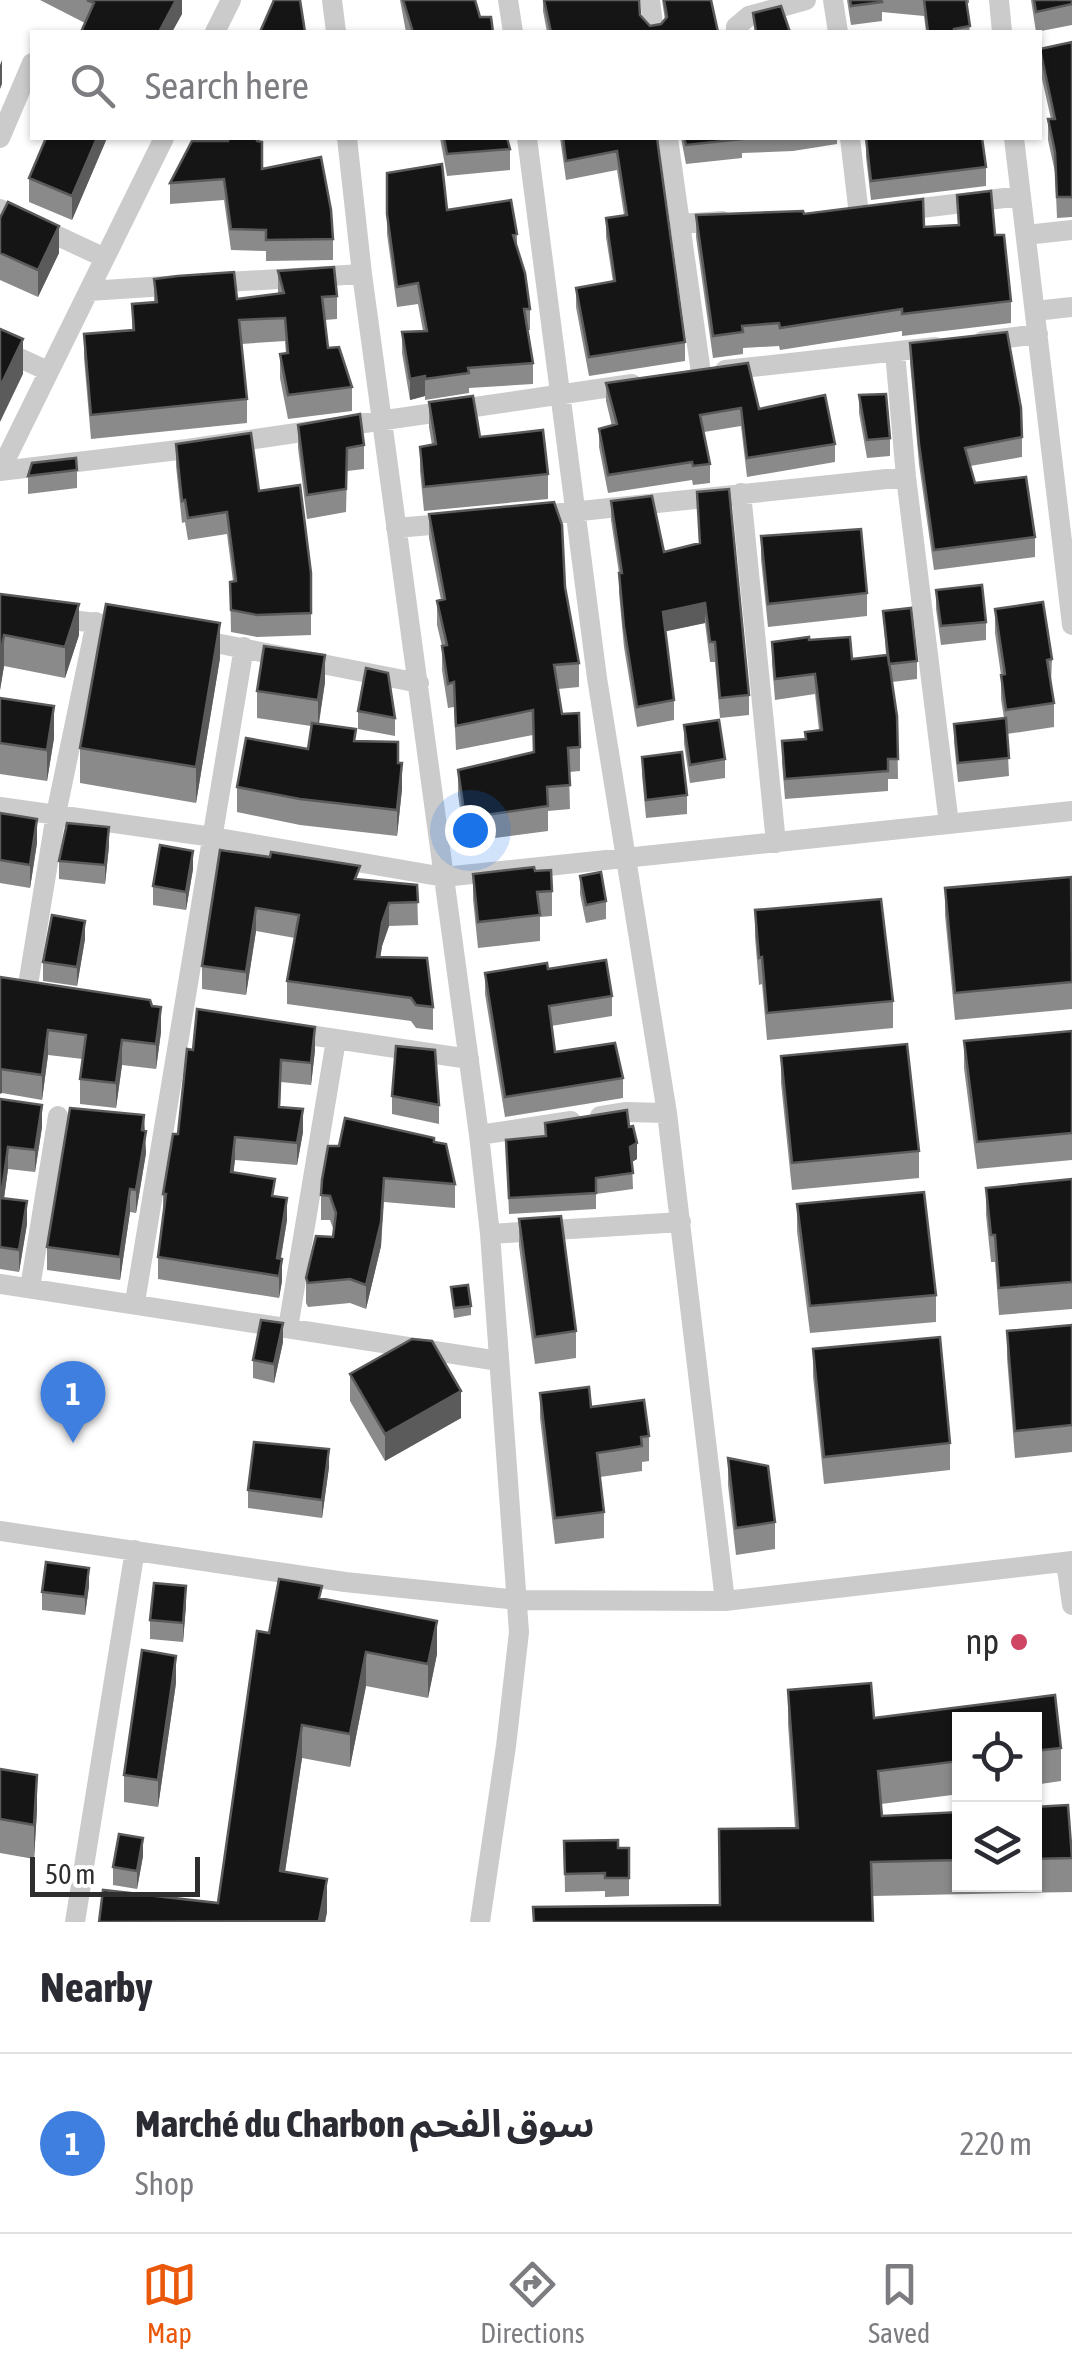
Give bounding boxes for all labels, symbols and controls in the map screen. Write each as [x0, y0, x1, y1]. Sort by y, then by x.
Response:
search box [30, 30, 1042, 140]
icon: search [65, 58, 120, 113]
text: Search here [145, 64, 309, 107]
your location [445, 805, 496, 856]
pin: 1 [40, 1360, 106, 1443]
place label: np [965, 1621, 999, 1661]
marker: np [1008, 1631, 1030, 1653]
map controls [952, 1712, 1042, 1892]
button: locate [952, 1712, 1042, 1802]
button: layers [952, 1802, 1042, 1892]
scale bar [30, 1852, 200, 1896]
text: 50 m [45, 1858, 95, 1890]
text: Nearby [40, 1963, 153, 2011]
text: Marché du Charbon سوق الفحم [135, 2102, 594, 2145]
text: 1 [65, 2125, 80, 2162]
text: 220 m [959, 2125, 1032, 2162]
text: Shop [135, 2165, 194, 2202]
tab: Map [142, 2257, 197, 2349]
tab: Directions [480, 2257, 585, 2349]
tab: Saved [868, 2257, 930, 2349]

